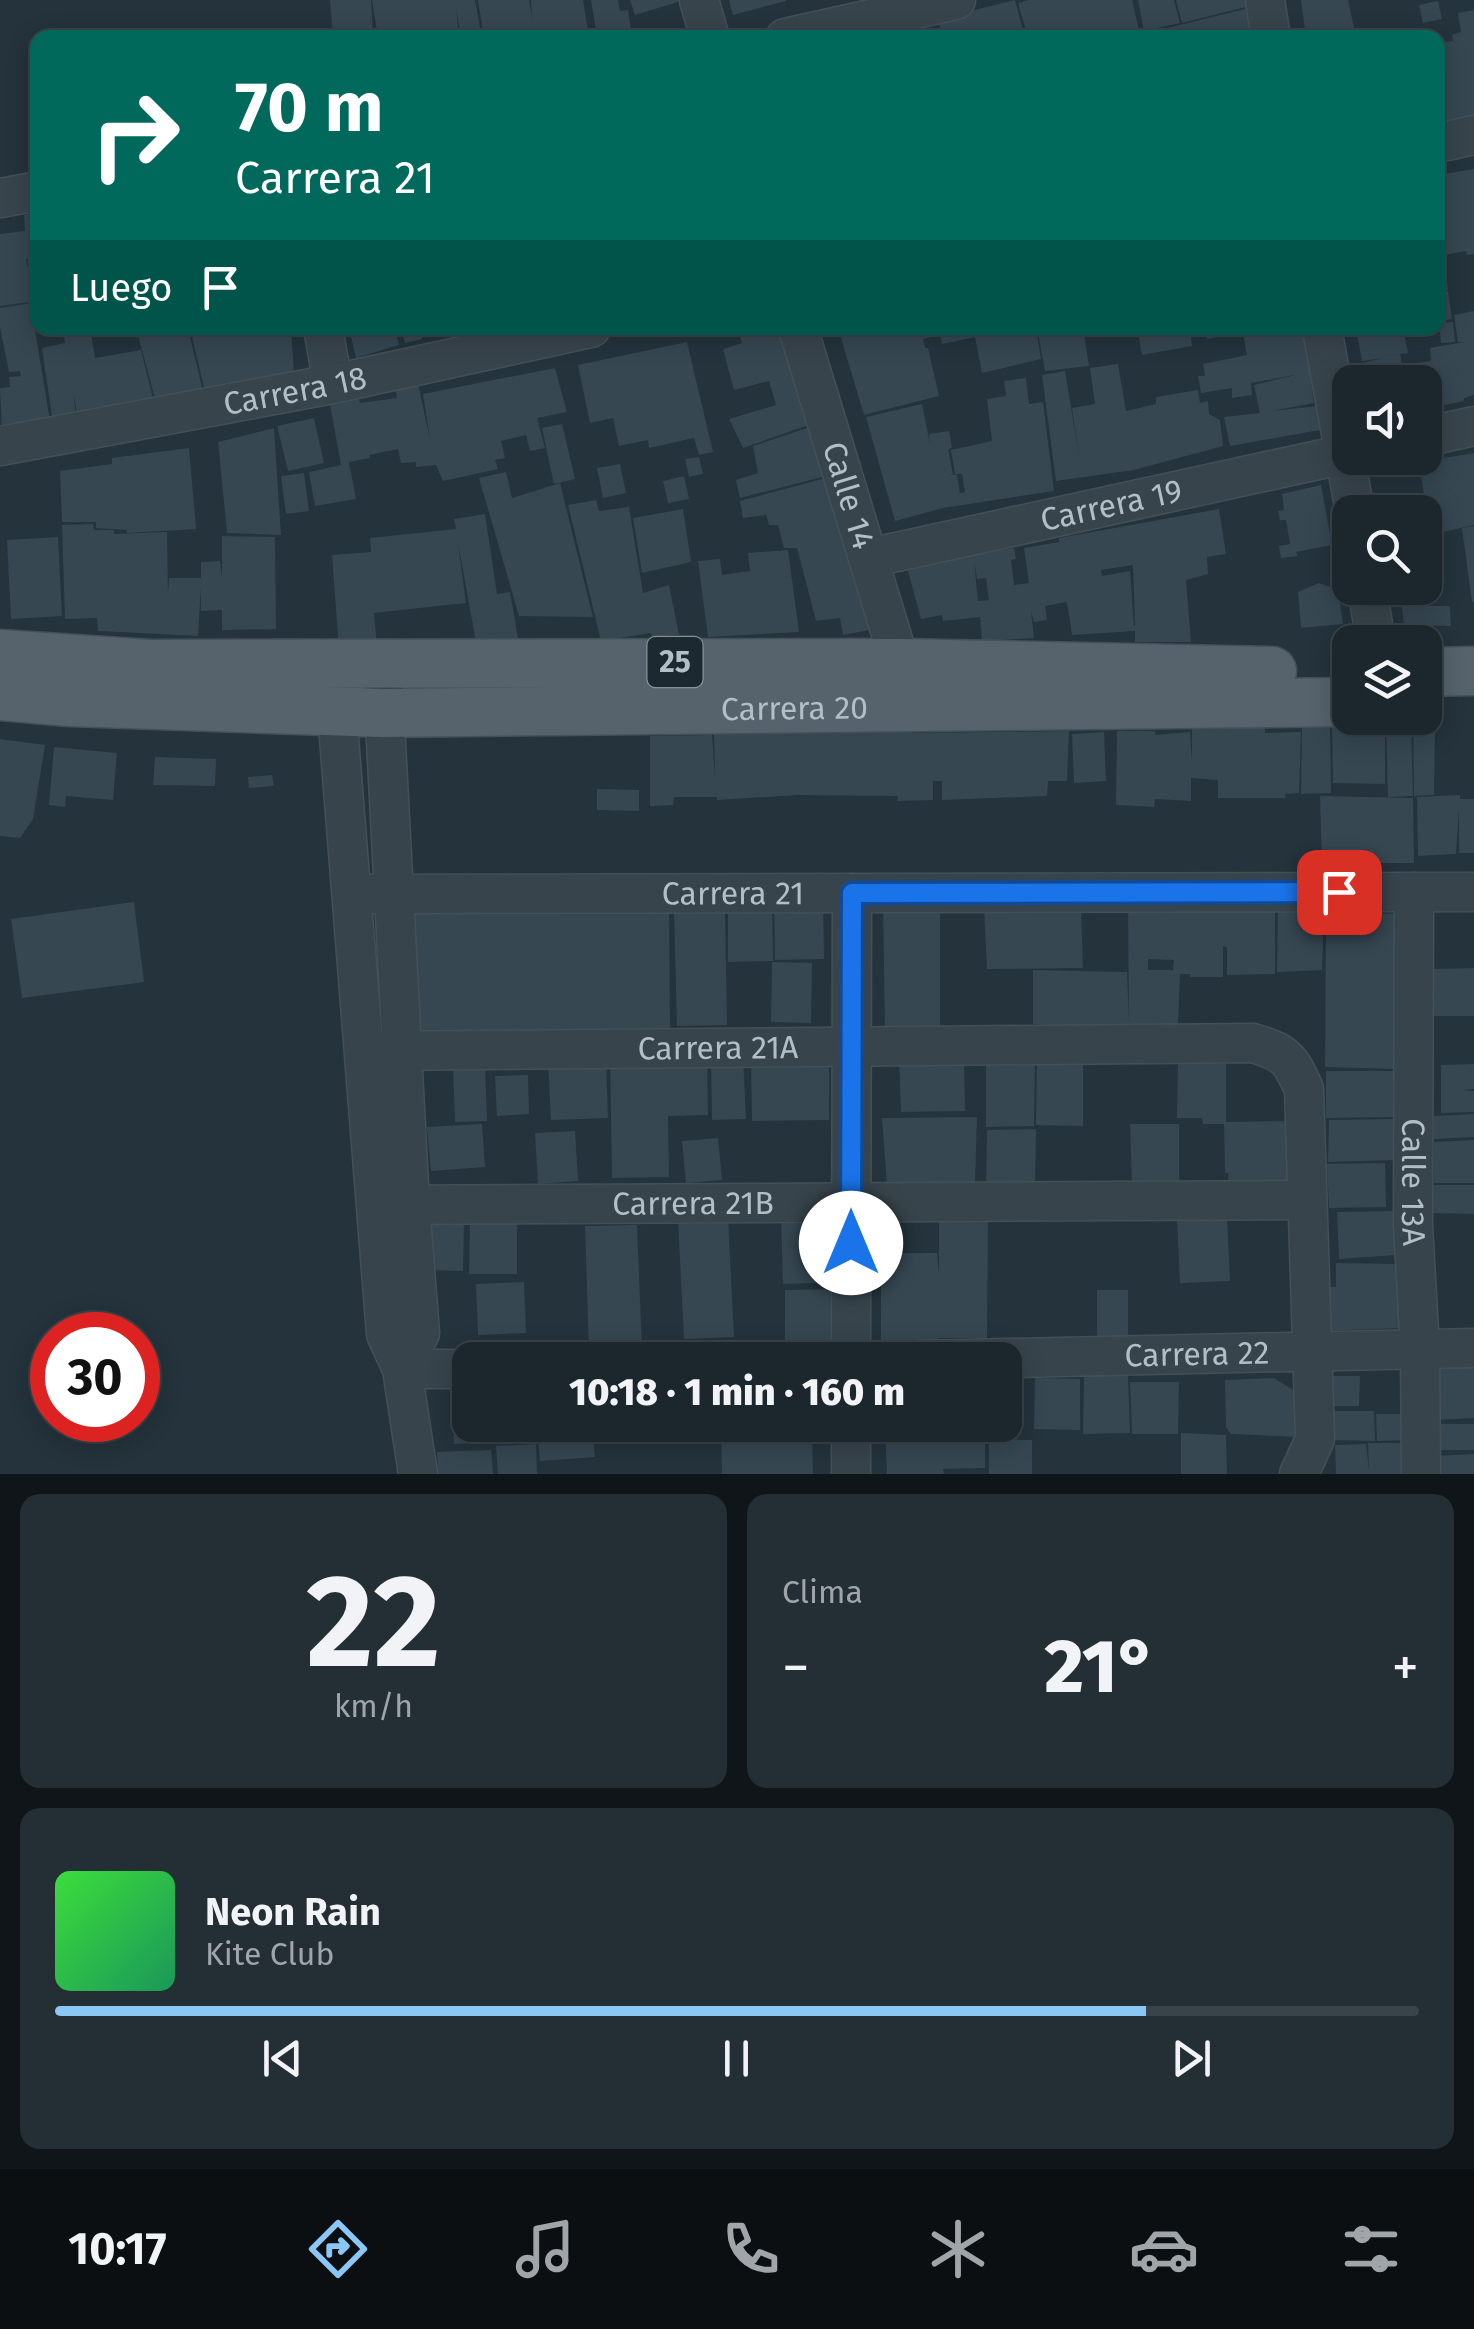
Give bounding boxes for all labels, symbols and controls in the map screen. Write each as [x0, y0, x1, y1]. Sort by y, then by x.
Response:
text: 70 m [235, 66, 384, 150]
icon: right [70, 70, 200, 200]
text: Carrera 21 [235, 151, 435, 205]
icon: arrive [193, 260, 248, 315]
text: Luego [70, 265, 173, 311]
street label: Carrera 18 [220, 358, 370, 423]
map controls [1332, 365, 1442, 735]
button: sound [1332, 365, 1442, 475]
street label: Calle 14 [815, 437, 883, 554]
street label: Carrera 19 [1037, 471, 1186, 539]
button: search [1332, 495, 1442, 605]
button: layers [1332, 625, 1442, 735]
road number: 25 [648, 637, 702, 687]
street label: Carrera 20 [721, 688, 868, 728]
pin [1297, 850, 1382, 935]
icon: arrive [1312, 865, 1367, 920]
street label: Carrera 21 [662, 874, 804, 912]
street label: Carrera 21A [637, 1028, 799, 1068]
street label: Calle 13A [1394, 1118, 1433, 1247]
street label: Carrera 21B [612, 1184, 774, 1223]
position arrow [799, 1191, 903, 1295]
speed limit sign: 30 [30, 1312, 160, 1442]
street label: Carrera 22 [1124, 1333, 1270, 1375]
text: 10:18 · 1 min · 160 m [569, 1369, 905, 1415]
text: 22 [306, 1544, 441, 1700]
text: Clima [782, 1573, 863, 1611]
text: 21° [1044, 1622, 1157, 1712]
text: − [782, 1635, 810, 1701]
text: + [1392, 1635, 1419, 1701]
text: km/h [334, 1687, 413, 1725]
text: Neon Rain [205, 1889, 381, 1935]
text: Kite Club [205, 1935, 334, 1973]
icon: previous [255, 2031, 310, 2086]
icon: pause [709, 2031, 764, 2086]
icon: next [1164, 2031, 1219, 2086]
icon: directions [303, 2214, 373, 2284]
icon: music [510, 2214, 580, 2284]
icon: phone [716, 2214, 786, 2284]
icon: climate [923, 2214, 993, 2284]
icon: car [1129, 2214, 1199, 2284]
icon: filters [1336, 2214, 1406, 2284]
text: 10:17 [68, 2222, 167, 2276]

